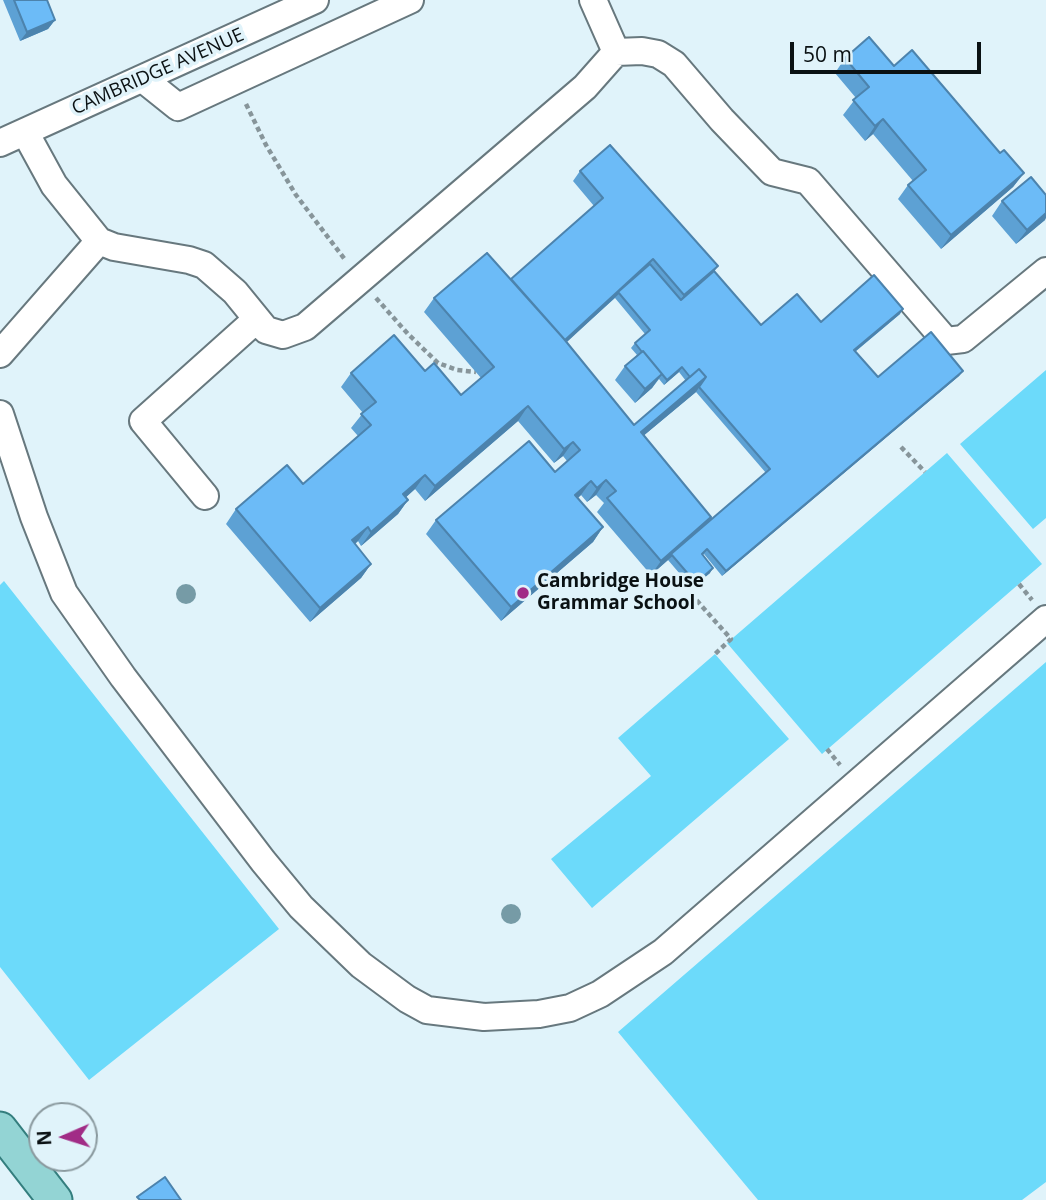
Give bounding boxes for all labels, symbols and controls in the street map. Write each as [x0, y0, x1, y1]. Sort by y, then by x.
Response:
street label: CAMBRIDGE AVENUE [68, 24, 248, 120]
scale bar [794, 28, 985, 72]
text: 50 m [803, 40, 852, 68]
place label: Cambridge House Grammar School [537, 571, 704, 615]
marker: Cambridge House Grammar School [515, 585, 531, 601]
north arrow [28, 1102, 98, 1172]
text: N [31, 1130, 57, 1146]

